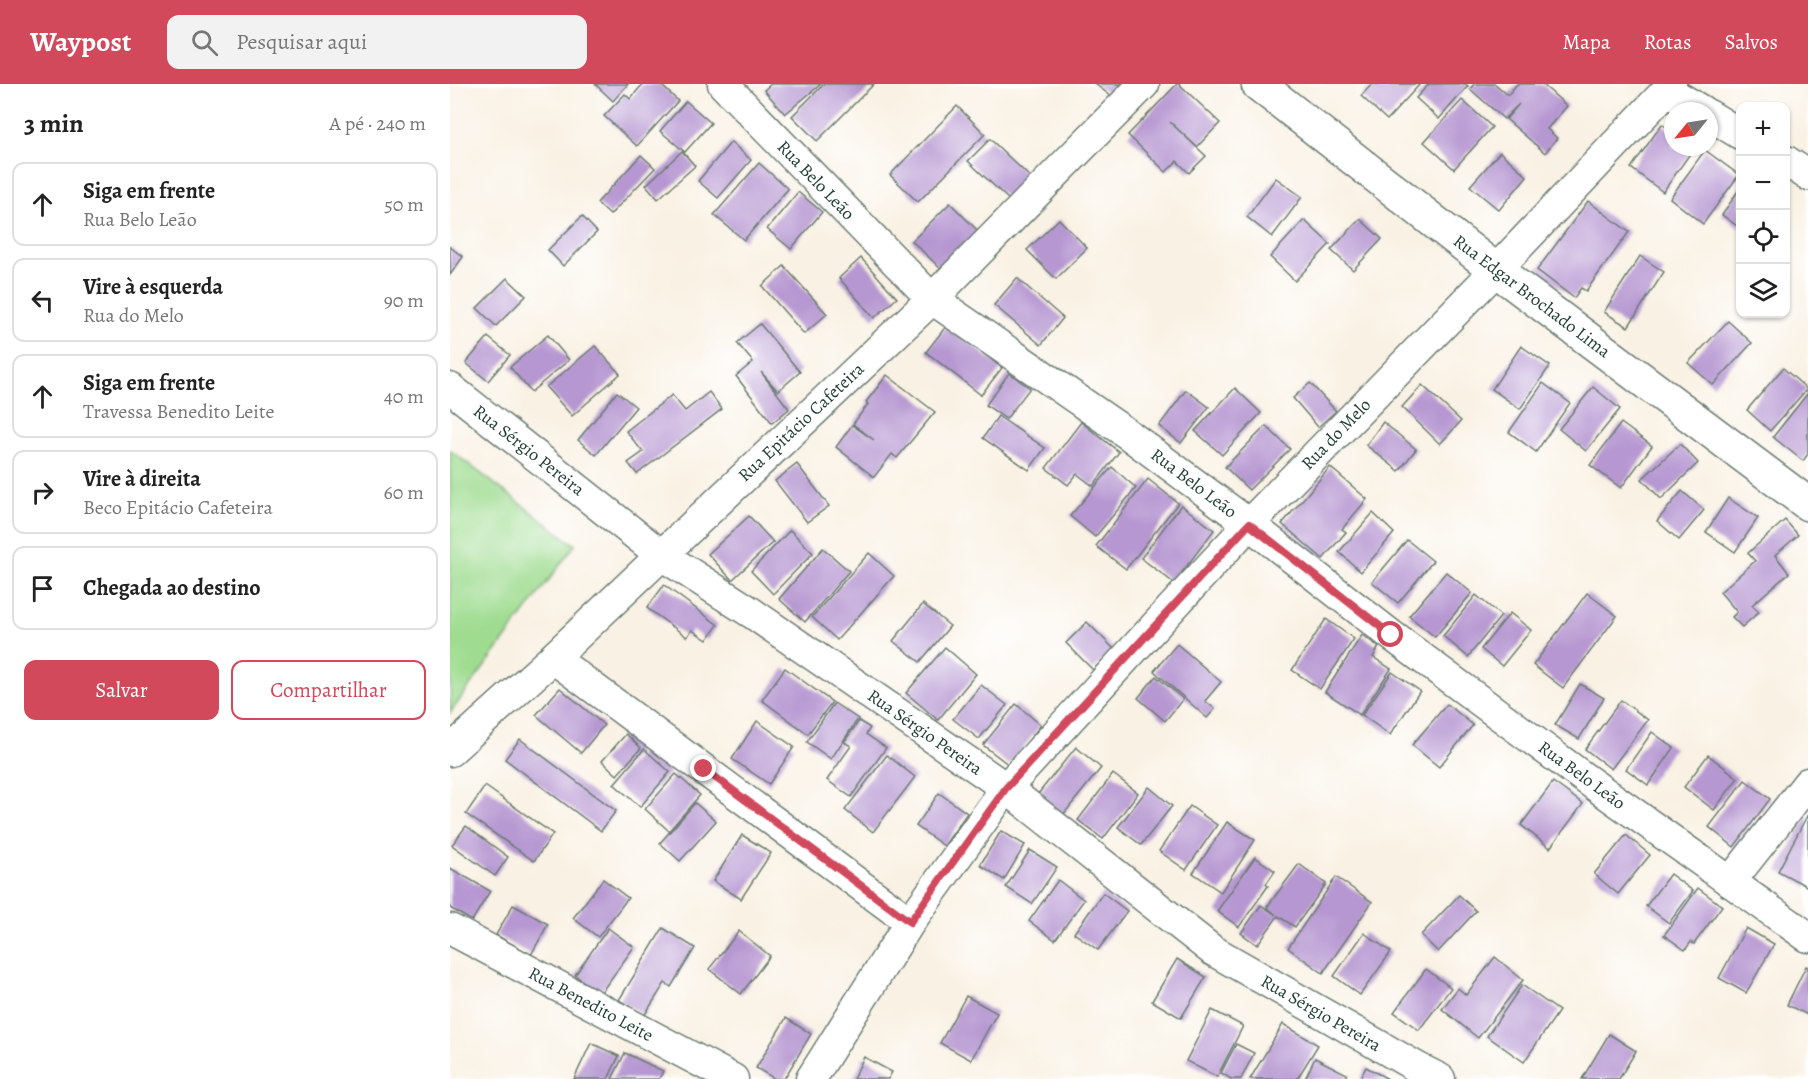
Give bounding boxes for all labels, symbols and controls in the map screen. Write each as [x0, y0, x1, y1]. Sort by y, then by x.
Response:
search box [167, 15, 587, 69]
text: Waypost [30, 23, 131, 61]
icon: search [188, 26, 221, 59]
text: Pesquisar aqui [236, 27, 367, 57]
text: Mapa [1562, 28, 1611, 56]
text: Rotas [1644, 28, 1691, 56]
text: Salvos [1724, 28, 1778, 56]
north arrow [1664, 102, 1718, 156]
map controls [1736, 102, 1790, 318]
button: + [1736, 102, 1790, 156]
text: 3 min [24, 106, 84, 141]
text: A pé · 240 m [329, 110, 426, 137]
street label: Rua Belo Leão [772, 135, 860, 225]
button: − [1736, 156, 1790, 210]
text: Siga em frente [83, 176, 215, 206]
icon: ahead [26, 188, 59, 221]
text: 50 m [384, 191, 424, 218]
text: Rua Belo Leão [83, 206, 197, 233]
button: locate [1736, 210, 1790, 264]
street label: Rua Edgar Brochado Lima [1448, 229, 1616, 364]
button: layers [1736, 264, 1790, 318]
text: Vire à esquerda [83, 272, 223, 302]
icon: left [26, 284, 59, 317]
text: 90 m [384, 287, 424, 314]
text: Rua do Melo [83, 302, 184, 329]
street label: Rua Epitácio Cafeteira [733, 357, 870, 487]
text: Siga em frente [83, 368, 215, 398]
icon: ahead [26, 380, 59, 413]
text: 40 m [384, 383, 424, 410]
street label: Rua do Melo [1296, 393, 1376, 475]
text: Travessa Benedito Leite [83, 398, 274, 425]
street label: Rua Sérgio Pereira [468, 399, 590, 501]
street label: Rua Belo Leão [1146, 443, 1242, 523]
text: Vire à direita [83, 464, 201, 494]
icon: right [26, 476, 59, 509]
text: 60 m [384, 479, 424, 506]
text: Beco Epitácio Cafeteira [83, 494, 273, 521]
icon: arrive [26, 572, 59, 605]
text: Chegada ao destino [83, 573, 261, 603]
route start [1377, 621, 1403, 647]
button: Salvar [24, 660, 219, 720]
button: Compartilhar [231, 660, 426, 720]
street label: Rua Sérgio Pereira [863, 683, 988, 781]
street label: Rua Belo Leão [1534, 735, 1630, 815]
route end [690, 755, 716, 781]
street label: Rua Benedito Leite [524, 961, 658, 1047]
street label: Rua Sérgio Pereira [1257, 969, 1386, 1057]

